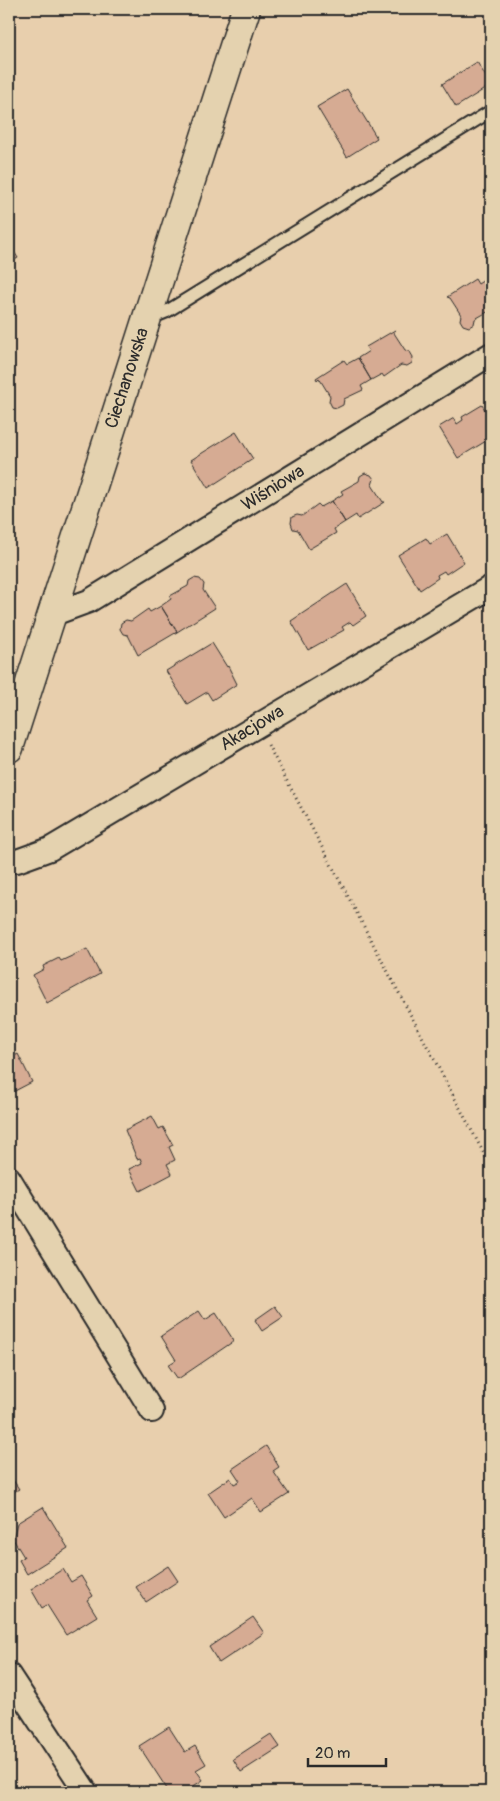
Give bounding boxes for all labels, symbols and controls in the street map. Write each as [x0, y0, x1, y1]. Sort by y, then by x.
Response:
street label: Ciechanowska [100, 325, 154, 431]
street label: Wiśniowa [237, 460, 309, 516]
street label: Akacjowa [216, 700, 288, 756]
scale bar [308, 1736, 385, 1768]
text: 20 m [315, 1744, 350, 1763]

